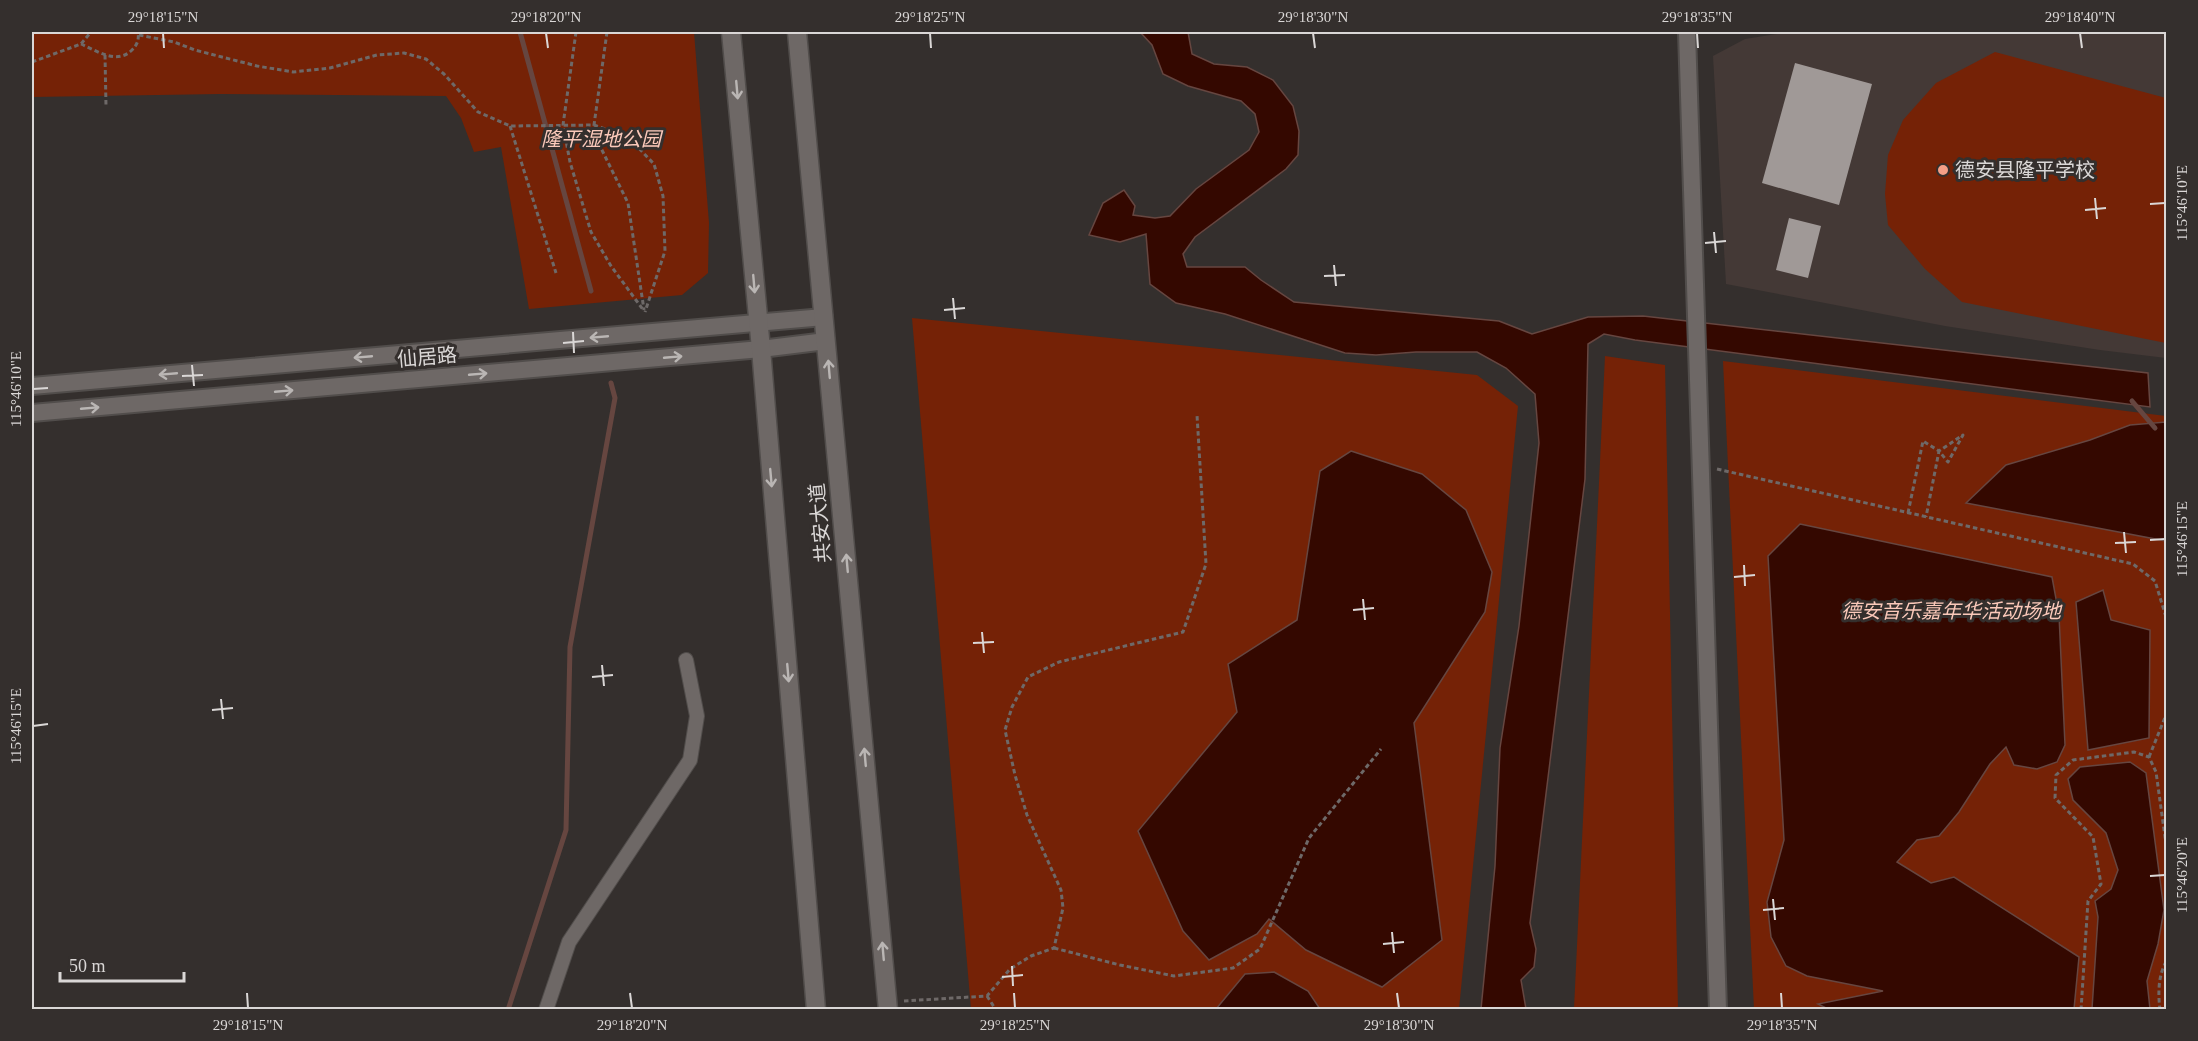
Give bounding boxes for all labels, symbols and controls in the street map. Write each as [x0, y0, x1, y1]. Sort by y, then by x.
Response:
text: 29°18'15"N [128, 9, 198, 25]
text: 29°18'20"N [511, 9, 581, 25]
text: 29°18'25"N [895, 9, 965, 25]
text: 29°18'30"N [1278, 9, 1348, 25]
text: 29°18'35"N [1662, 9, 1732, 25]
text: 29°18'40"N [2045, 9, 2115, 25]
one-way arrow [732, 79, 743, 99]
park label: 隆平湿地公园 [541, 128, 664, 150]
place label: 德安县隆平学校 [1955, 159, 2095, 181]
marker: 德安县隆平学校 [1936, 163, 1950, 177]
text: 115°46'10"E [2174, 165, 2190, 241]
one-way arrow [749, 273, 760, 293]
one-way arrow [589, 332, 609, 343]
street label: 仙居路 [396, 343, 458, 371]
text: 115°46'10"E [8, 351, 24, 427]
one-way arrow [662, 351, 682, 362]
one-way arrow [353, 352, 373, 363]
one-way arrow [823, 359, 834, 379]
one-way arrow [468, 368, 488, 379]
one-way arrow [159, 369, 179, 380]
one-way arrow [274, 385, 293, 396]
one-way arrow [79, 402, 99, 413]
one-way arrow [766, 468, 777, 488]
street label: 共安大道 [806, 482, 834, 564]
text: 115°46'15"E [2174, 501, 2190, 577]
one-way arrow [841, 553, 852, 573]
park label: 德安音乐嘉年华活动场地 [1841, 600, 2063, 622]
one-way arrow [782, 662, 793, 682]
text: 115°46'15"E [8, 688, 24, 764]
one-way arrow [859, 748, 870, 768]
text: 115°46'20"E [2174, 837, 2190, 913]
one-way arrow [877, 942, 888, 962]
scale bar [60, 945, 184, 983]
text: 50 m [69, 956, 106, 976]
text: 29°18'15"N [213, 1017, 283, 1033]
text: 29°18'20"N [597, 1017, 667, 1033]
text: 29°18'25"N [980, 1017, 1050, 1033]
text: 29°18'30"N [1364, 1017, 1434, 1033]
text: 29°18'35"N [1747, 1017, 1817, 1033]

